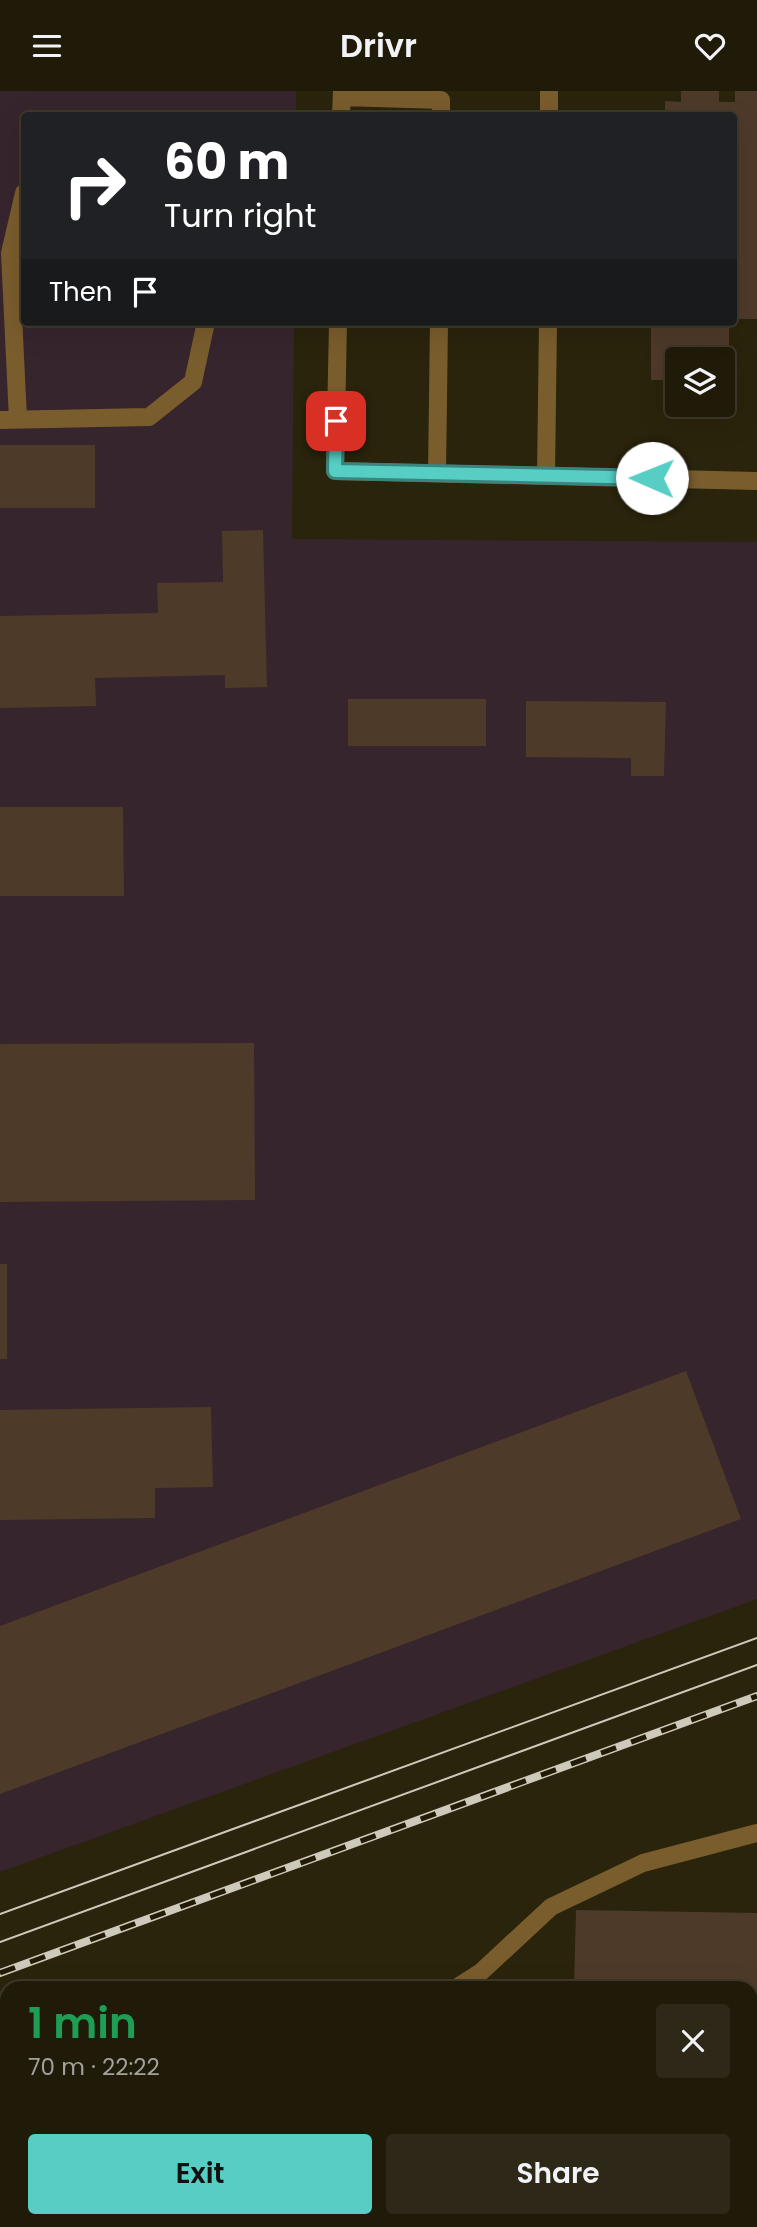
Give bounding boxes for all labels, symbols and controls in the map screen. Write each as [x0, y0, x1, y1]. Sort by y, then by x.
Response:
text: Drivr [340, 23, 417, 68]
icon: menu [28, 27, 66, 65]
icon: heart [691, 27, 729, 65]
text: 60 m [164, 128, 289, 196]
icon: right [49, 140, 140, 231]
text: Turn right [164, 193, 316, 238]
icon: arrive [126, 273, 164, 311]
text: Then [49, 274, 112, 310]
map controls [665, 347, 735, 417]
button: layers [665, 347, 735, 417]
pin [306, 391, 366, 451]
icon: arrive [317, 402, 355, 440]
position arrow [615, 441, 689, 515]
text: 1 min [28, 1994, 137, 2053]
button: close [656, 2004, 730, 2078]
text: 70 m · 22:22 [28, 2051, 160, 2083]
button: Exit [28, 2134, 372, 2214]
button: Share [386, 2134, 730, 2214]

